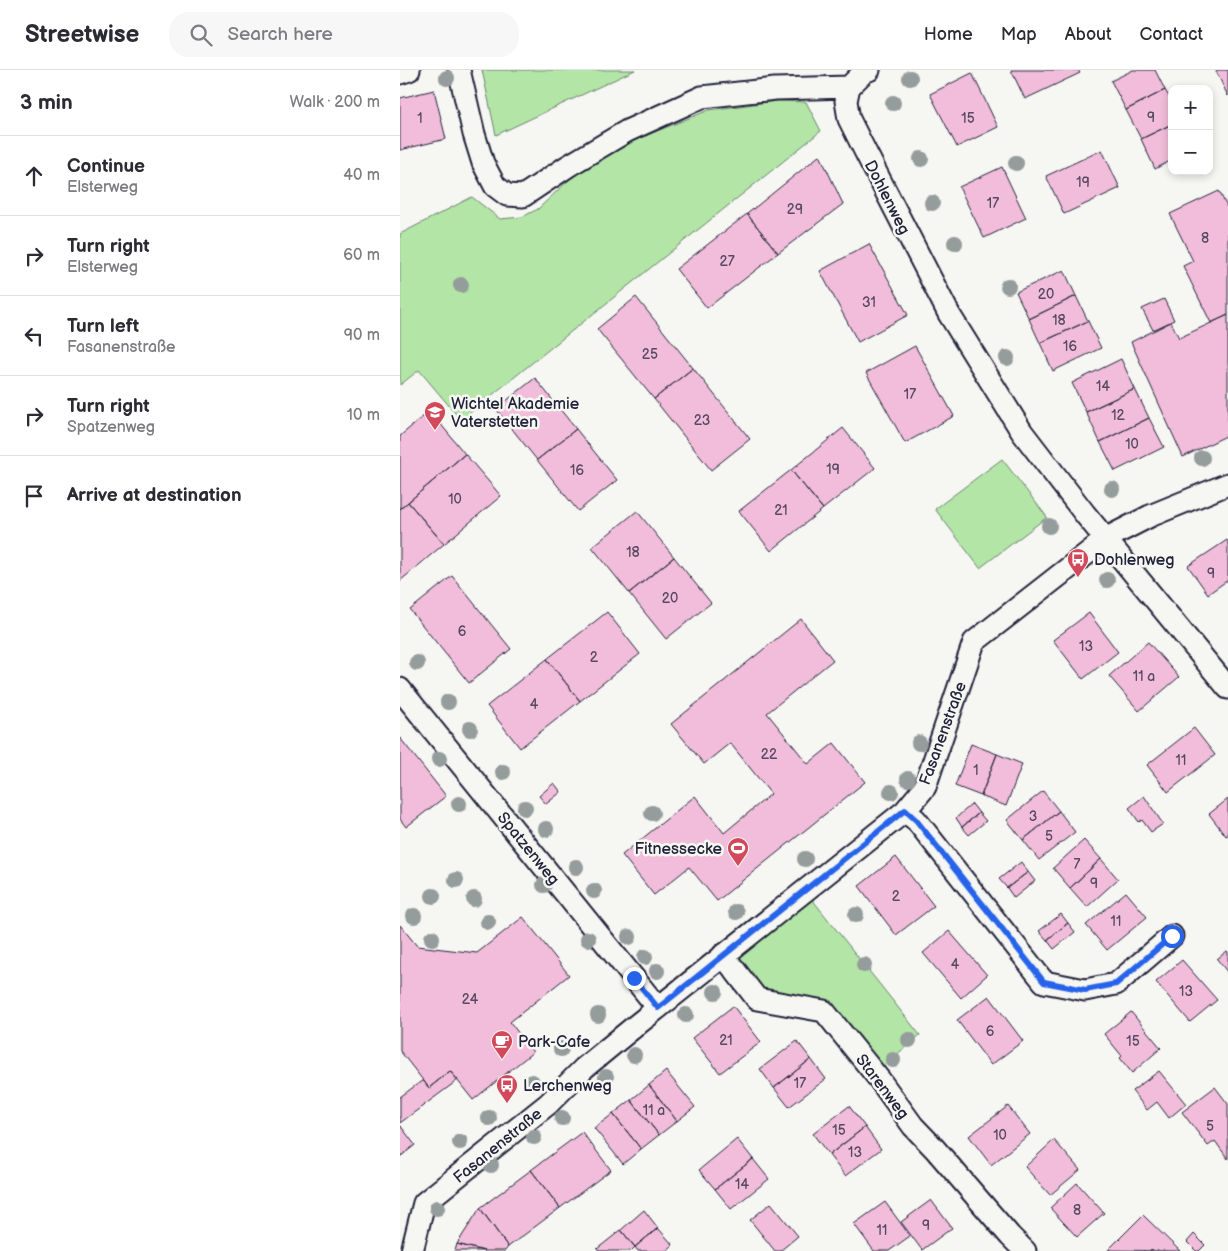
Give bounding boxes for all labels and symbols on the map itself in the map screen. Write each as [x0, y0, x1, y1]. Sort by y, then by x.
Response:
house number: 9 [1147, 109, 1155, 126]
house number: 1 [417, 110, 423, 127]
house number: 15 [961, 110, 975, 127]
street label: Dohlenweg [860, 157, 913, 238]
house number: 19 [1076, 174, 1090, 191]
house number: 17 [987, 195, 999, 212]
house number: 29 [787, 201, 803, 218]
house number: 8 [1201, 230, 1209, 247]
house number: 27 [719, 253, 735, 270]
house number: 20 [1038, 286, 1054, 303]
house number: 31 [862, 294, 876, 311]
house number: 18 [1052, 312, 1066, 329]
house number: 16 [1063, 338, 1077, 355]
house number: 25 [642, 346, 658, 363]
house number: 14 [1096, 378, 1110, 395]
house number: 17 [904, 386, 916, 403]
place label: Wichtel Akademie Vaterstetten [451, 395, 580, 432]
school or university icon: Wichtel Akademie Vaterstetten [423, 400, 447, 431]
house number: 12 [1111, 407, 1126, 424]
house number: 23 [694, 412, 710, 429]
house number: 10 [1125, 436, 1139, 453]
house number: 19 [826, 461, 840, 478]
house number: 16 [570, 462, 584, 479]
house number: 10 [448, 491, 462, 508]
house number: 21 [774, 502, 788, 519]
house number: 18 [626, 544, 640, 561]
bus stop icon: Dohlenweg [1066, 547, 1090, 578]
place label: Dohlenweg [1094, 551, 1175, 570]
house number: 9 [1207, 565, 1215, 582]
house number: 20 [662, 590, 678, 607]
house number: 6 [458, 623, 467, 640]
house number: 13 [1079, 638, 1093, 655]
house number: 2 [590, 649, 599, 666]
house number: 11 a [1133, 668, 1155, 685]
street label: Fasanenstraße [916, 679, 971, 788]
house number: 4 [530, 696, 539, 713]
house number: 22 [761, 746, 778, 763]
house number: 11 [1176, 752, 1186, 769]
house number: 1 [973, 762, 979, 779]
house number: 3 [1029, 808, 1037, 825]
street label: Spatzenweg [493, 809, 563, 889]
house number: 5 [1045, 828, 1053, 845]
sports icon: Fitnessecke [726, 836, 750, 867]
place label: Fitnessecke [634, 840, 723, 859]
house number: 7 [1074, 856, 1081, 873]
house number: 9 [1090, 875, 1098, 892]
house number: 2 [892, 888, 901, 905]
house number: 11 [1111, 913, 1121, 930]
route start [1161, 925, 1184, 948]
house number: 4 [951, 956, 960, 973]
route end [623, 967, 646, 990]
house number: 13 [1179, 983, 1193, 1000]
house number: 24 [462, 991, 479, 1008]
house number: 6 [986, 1023, 995, 1040]
cafe icon: Park-Cafe [490, 1029, 514, 1060]
house number: 21 [719, 1032, 733, 1049]
place label: Park-Cafe [518, 1033, 591, 1052]
house number: 15 [1126, 1033, 1140, 1050]
street label: Starenweg [851, 1051, 912, 1123]
bus stop icon: Lerchenweg [495, 1073, 519, 1104]
house number: 17 [794, 1075, 806, 1092]
place label: Lerchenweg [523, 1077, 612, 1096]
house number: 11 a [643, 1102, 665, 1119]
street label: Fasanenstraße [450, 1104, 546, 1188]
house number: 5 [1206, 1118, 1214, 1135]
house number: 15 [832, 1122, 846, 1139]
house number: 10 [993, 1127, 1007, 1144]
house number: 13 [848, 1144, 862, 1161]
house number: 14 [735, 1176, 749, 1193]
house number: 8 [1073, 1202, 1081, 1219]
house number: 9 [922, 1217, 930, 1234]
house number: 11 [877, 1222, 887, 1239]

